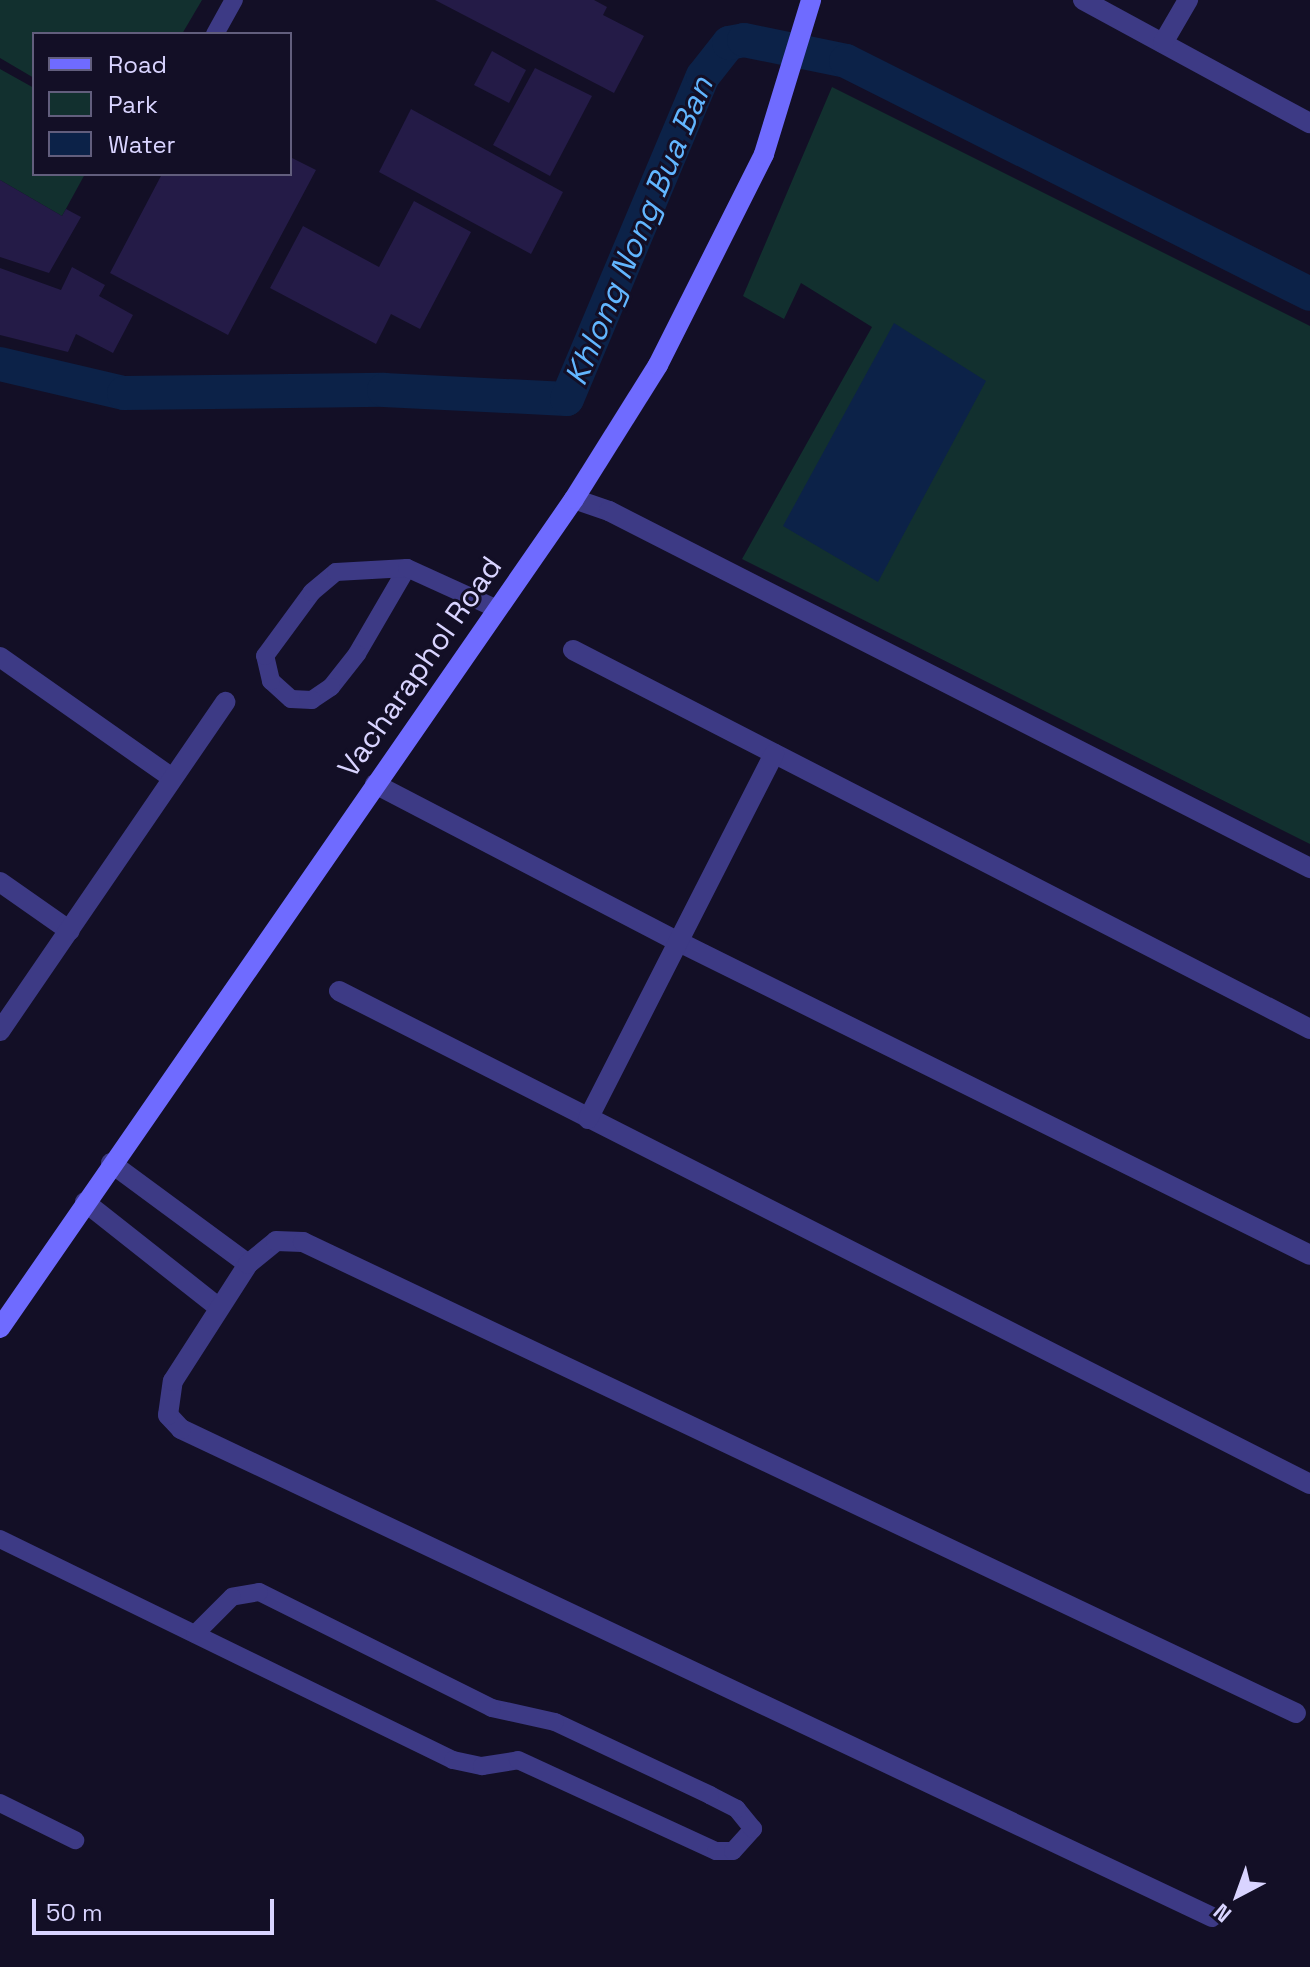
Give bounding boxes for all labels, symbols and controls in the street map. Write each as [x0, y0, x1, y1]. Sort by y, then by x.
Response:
legend [32, 32, 292, 176]
text: Road [108, 49, 167, 80]
water label: Khlong Nong Bua Ban [557, 71, 721, 391]
text: Park [108, 89, 158, 120]
text: Water [108, 129, 176, 160]
street label: Vacharaphol Road [330, 550, 510, 784]
north arrow [1198, 1855, 1278, 1935]
scale bar [36, 1883, 278, 1933]
text: 50 m [46, 1897, 103, 1928]
text: N [1208, 1898, 1237, 1929]

